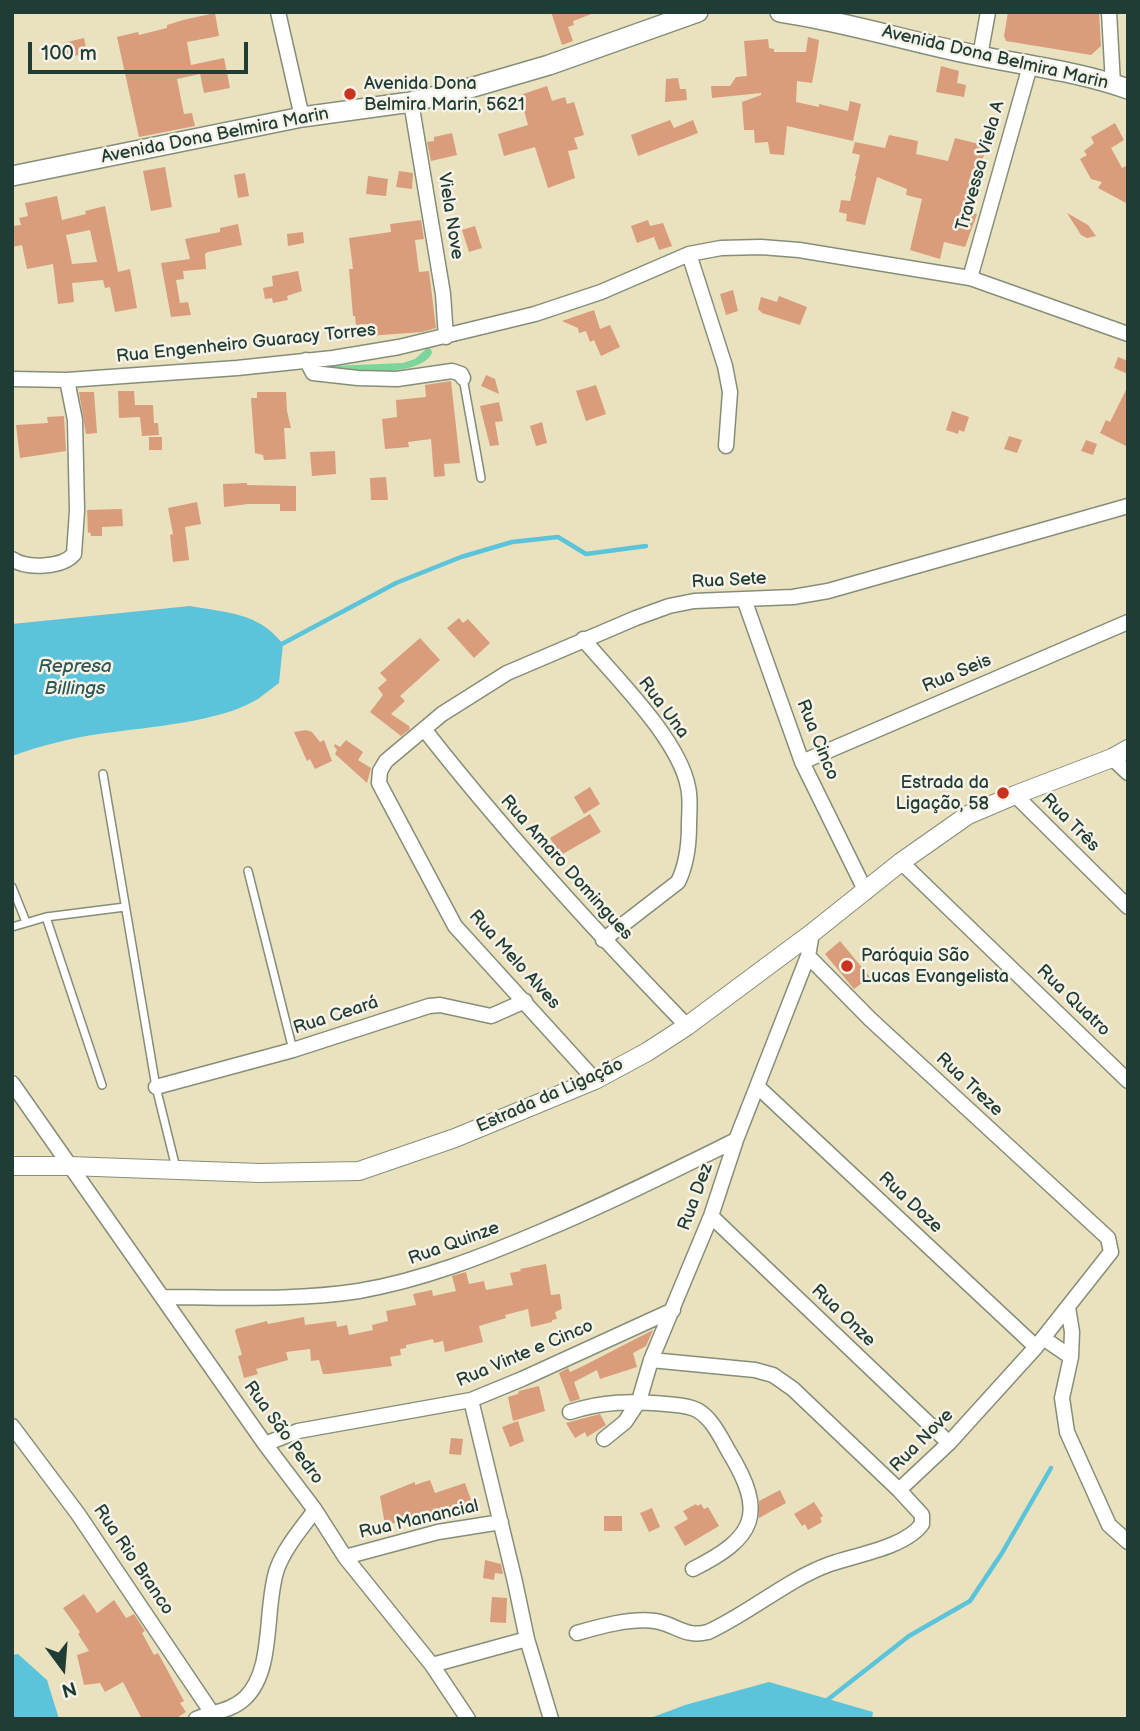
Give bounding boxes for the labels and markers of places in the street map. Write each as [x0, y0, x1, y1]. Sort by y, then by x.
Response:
place label: Avenida Dona Belmira Marin, 5621 [364, 73, 525, 116]
marker: Avenida Dona Belmira Marin, 5621 [342, 86, 358, 102]
place label: Estrada da Ligação, 58 [896, 772, 989, 814]
marker: Estrada da Ligação, 58 [995, 785, 1011, 801]
place label: Paróquia São Lucas Evangelista [861, 945, 1009, 988]
marker: Paróquia São Lucas Evangelista [839, 958, 855, 974]

